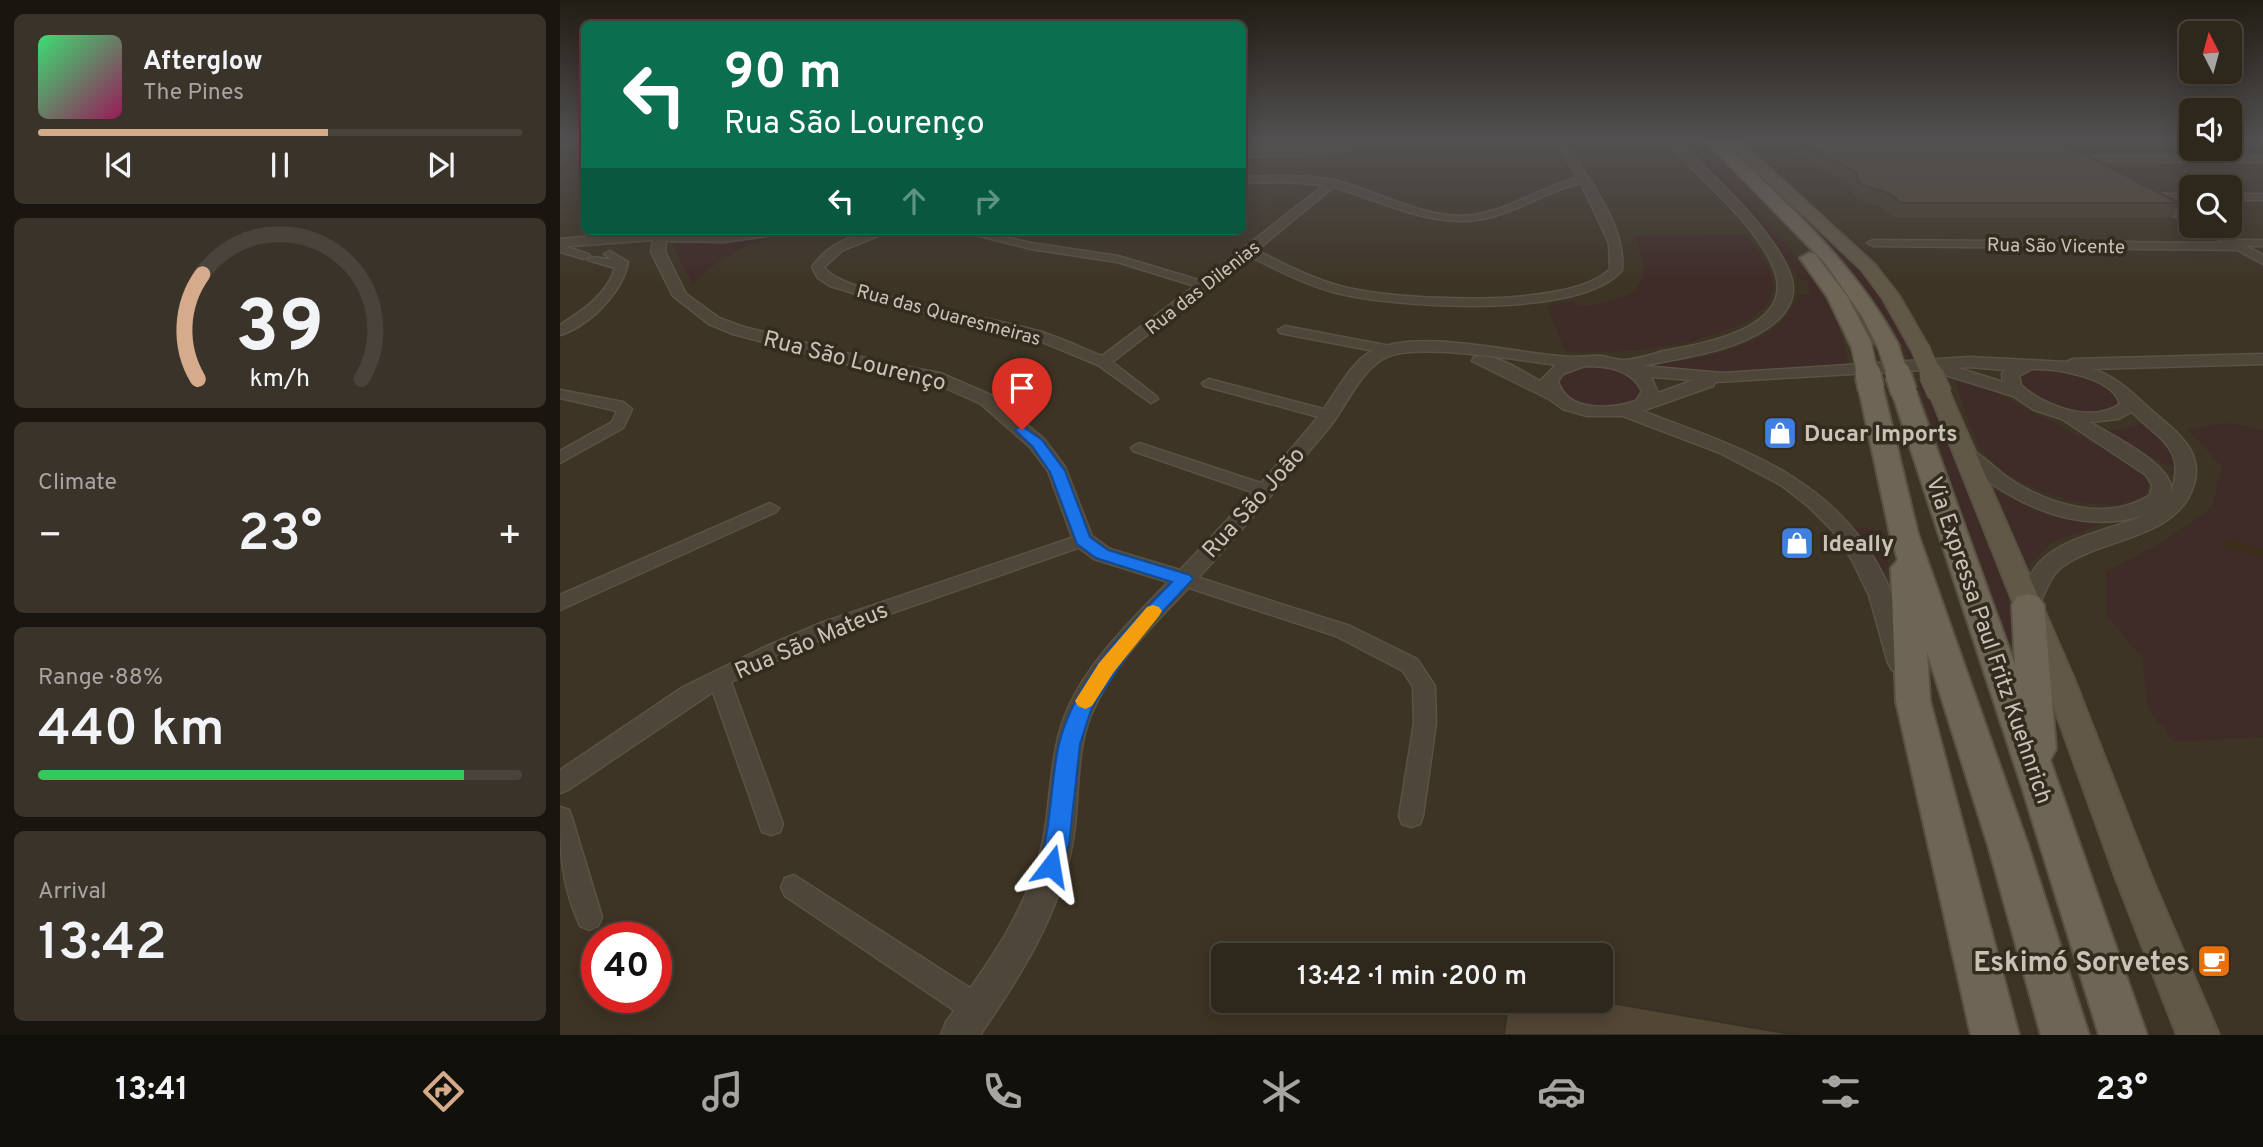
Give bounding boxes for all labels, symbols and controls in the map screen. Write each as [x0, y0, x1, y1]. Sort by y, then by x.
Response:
north arrow [2179, 21, 2242, 84]
map controls [2179, 21, 2242, 238]
text: 90 m [724, 44, 842, 106]
text: Afterglow [143, 46, 263, 79]
icon: left [609, 49, 700, 140]
text: The Pines [143, 79, 244, 108]
button: sound [2179, 98, 2242, 161]
text: Rua São Lourenço [724, 105, 985, 145]
icon: previous [100, 146, 138, 184]
icon: pause [261, 146, 299, 184]
icon: next [422, 146, 460, 184]
button: search [2179, 175, 2242, 238]
icon: left [822, 182, 860, 220]
icon: ahead [895, 182, 933, 220]
icon: right [968, 182, 1006, 220]
street label: Rua São Vicente [1987, 234, 2125, 260]
street label: Rua das Dilenias [1141, 236, 1266, 341]
street label: Rua das Quaresmeiras [854, 280, 1043, 352]
text: 39 [236, 286, 324, 378]
street label: Rua São Lourenço [760, 326, 949, 399]
pin [992, 358, 1052, 430]
text: km/h [250, 364, 310, 396]
icon: arrive [1003, 369, 1041, 407]
shop icon: Ducar Imports [1761, 414, 1799, 452]
place label: Ducar Imports [1804, 421, 1957, 450]
street label: Rua São João [1197, 442, 1312, 565]
text: Climate [38, 469, 117, 498]
street label: Via Expressa Paul Fritz Kuehnrich [1918, 473, 2057, 808]
text: 23° [238, 503, 322, 569]
text: − [38, 513, 63, 562]
text: + [497, 513, 522, 562]
shop icon: Ideally [1778, 524, 1816, 562]
place label: Ideally [1822, 531, 1894, 560]
street label: Rua São Mateus [731, 597, 893, 688]
text: Range · 88% [38, 664, 163, 693]
text: 440 km [38, 698, 225, 764]
position arrow [1014, 829, 1088, 903]
text: Arrival [38, 878, 107, 907]
text: 13:42 [38, 912, 167, 978]
speed limit sign: 40 [581, 922, 672, 1013]
cafe icon: Eskimó Sorvetes [2195, 942, 2233, 980]
place label: Eskimó Sorvetes [1973, 946, 2190, 982]
text: 13:42 · 1 min · 200 m [1297, 961, 1527, 994]
icon: directions [419, 1067, 468, 1116]
icon: music [698, 1067, 747, 1116]
icon: phone [978, 1067, 1027, 1116]
icon: climate [1257, 1067, 1306, 1116]
icon: car [1537, 1067, 1586, 1116]
icon: filters [1816, 1067, 1865, 1116]
text: 13:41 [115, 1071, 188, 1111]
text: 23° [2096, 1071, 2148, 1111]

